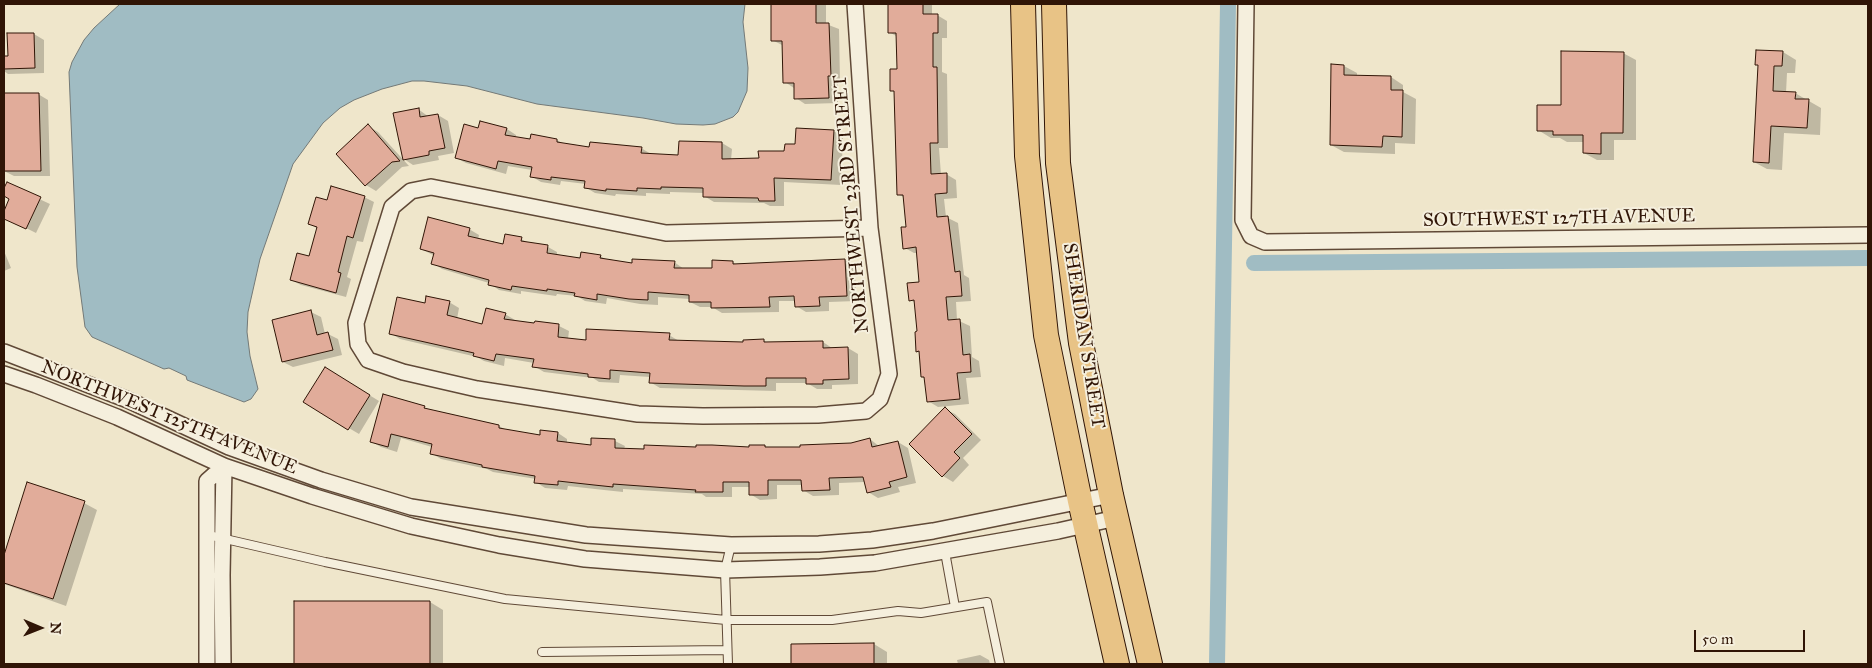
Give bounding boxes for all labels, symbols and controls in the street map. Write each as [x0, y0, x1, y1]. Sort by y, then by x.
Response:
street label: NORTHWEST 23RD STREET [829, 74, 875, 334]
street label: SOUTHWEST 127TH AVENUE [1423, 205, 1695, 233]
street label: SHERIDAN STREET [1057, 242, 1109, 430]
street label: NORTHWEST 125TH AVENUE [37, 356, 301, 480]
north arrow [15, 603, 65, 653]
scale bar [1697, 620, 1808, 652]
text: N [47, 622, 64, 634]
text: 50 m [1702, 630, 1734, 648]

